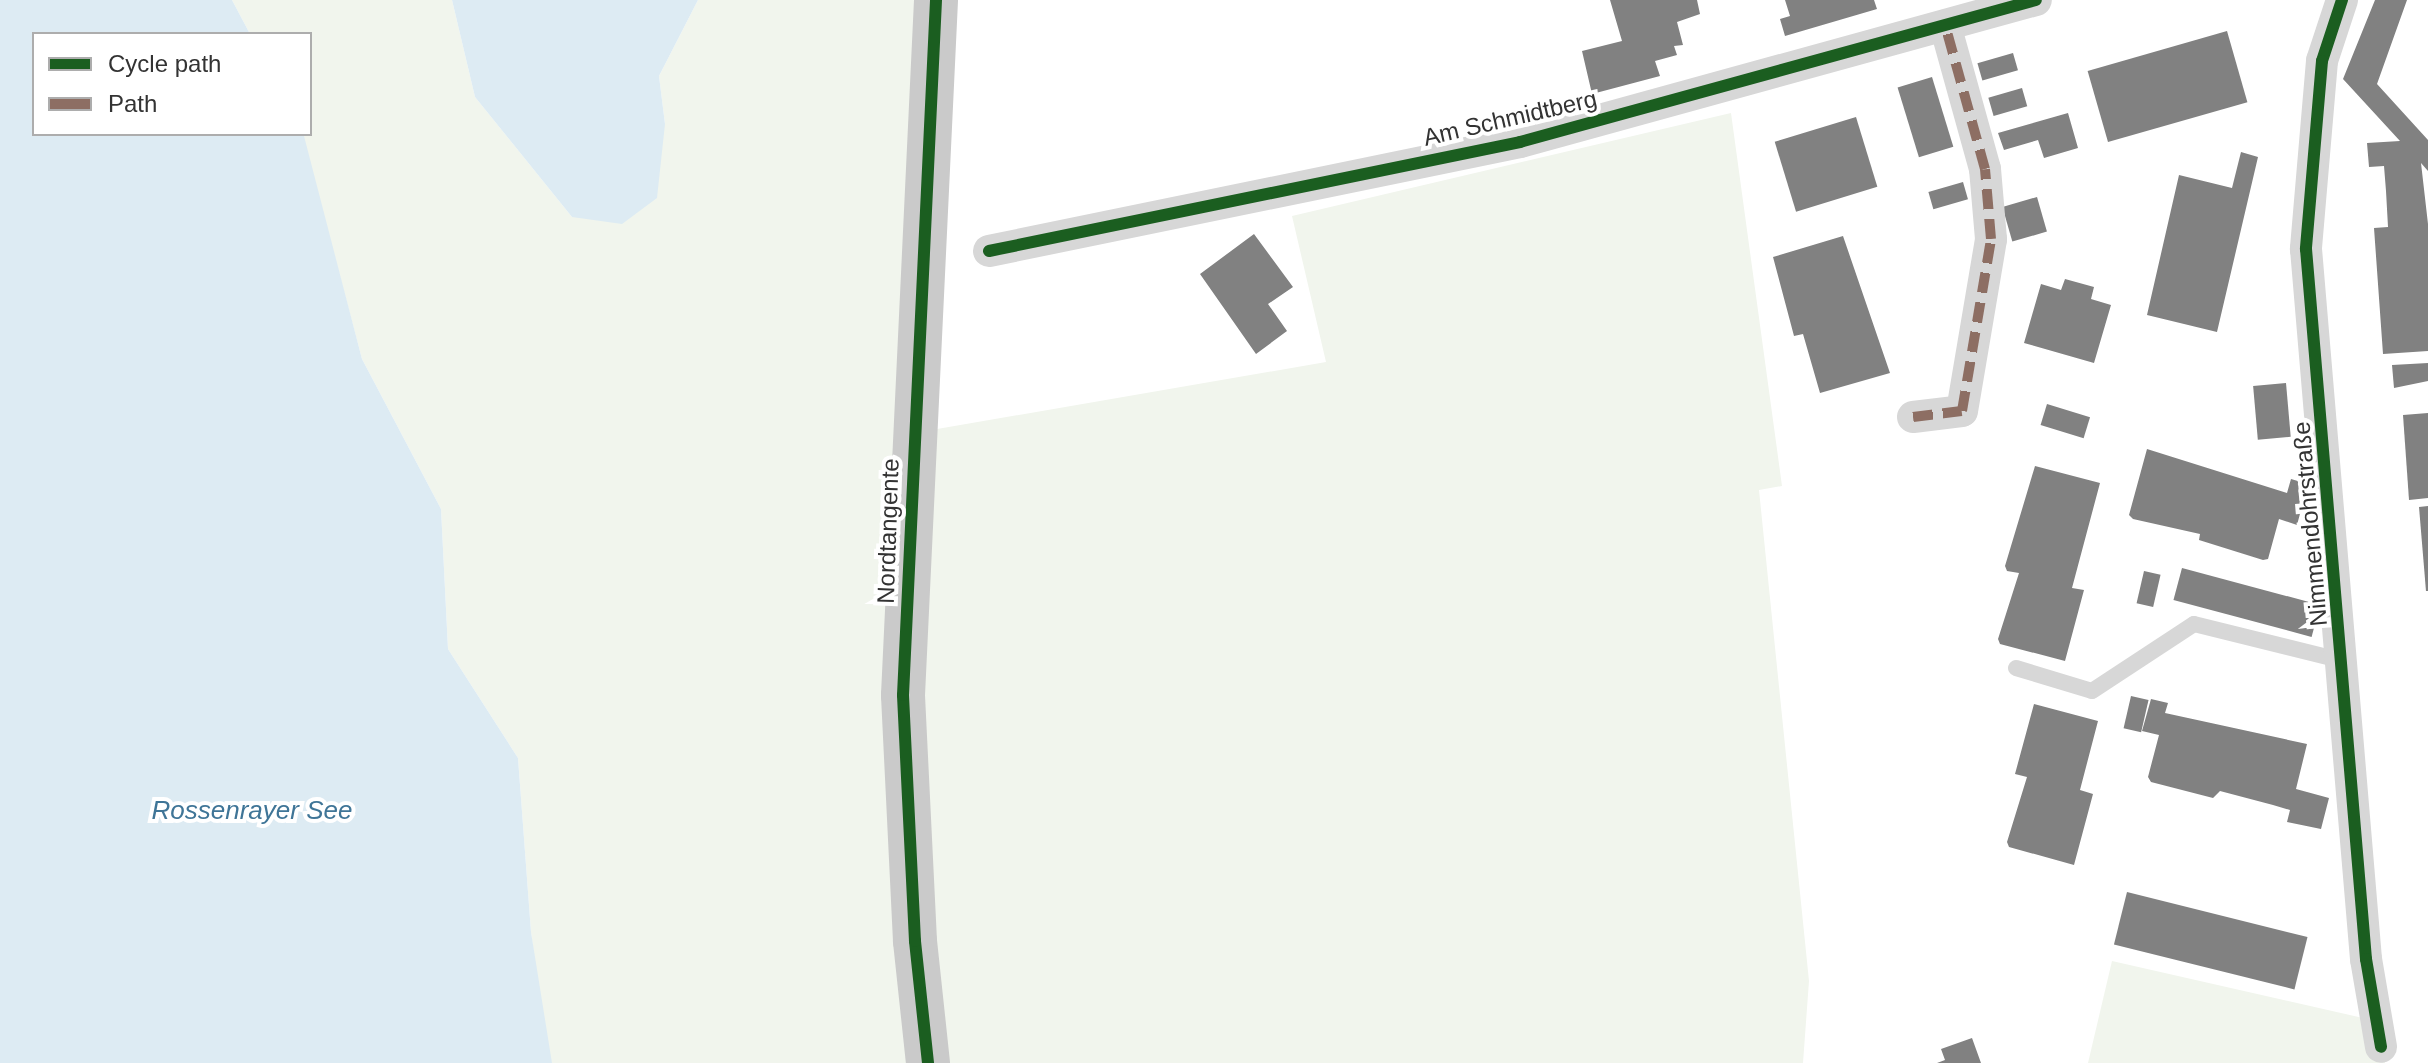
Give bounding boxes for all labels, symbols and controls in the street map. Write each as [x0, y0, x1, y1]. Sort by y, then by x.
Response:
legend [32, 32, 312, 136]
text: Cycle path [108, 50, 221, 77]
street label: Am Schmidtberg [1420, 84, 1600, 152]
text: Path [108, 90, 157, 117]
street label: Nimmendohrstraße [2287, 420, 2333, 628]
street label: Nordtangente [871, 458, 905, 604]
water label: Rossenrayer See [152, 795, 352, 827]

